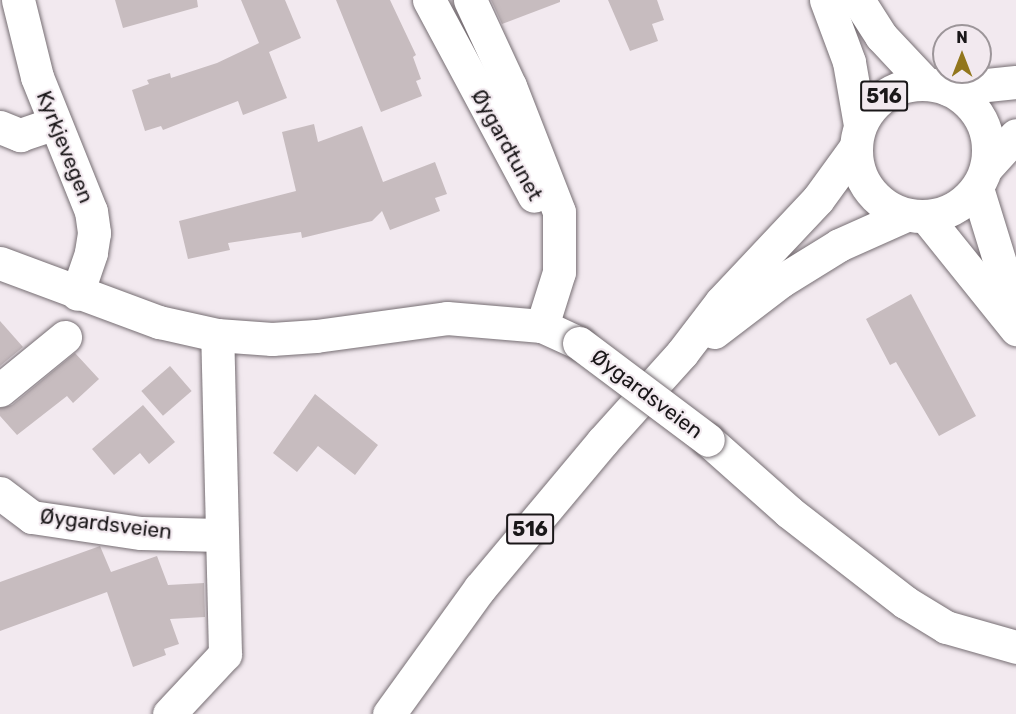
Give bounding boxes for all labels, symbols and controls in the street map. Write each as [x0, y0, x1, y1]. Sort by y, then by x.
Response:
north arrow [932, 24, 992, 84]
text: N [956, 28, 968, 47]
road number: 516 [860, 79, 908, 113]
street label: Øygardtunet [466, 85, 548, 205]
street label: Kyrkjevegen [31, 87, 99, 207]
street label: Øygardsveien [586, 344, 708, 444]
street label: Øygardsveien [39, 503, 173, 545]
road number: 516 [506, 512, 554, 546]

